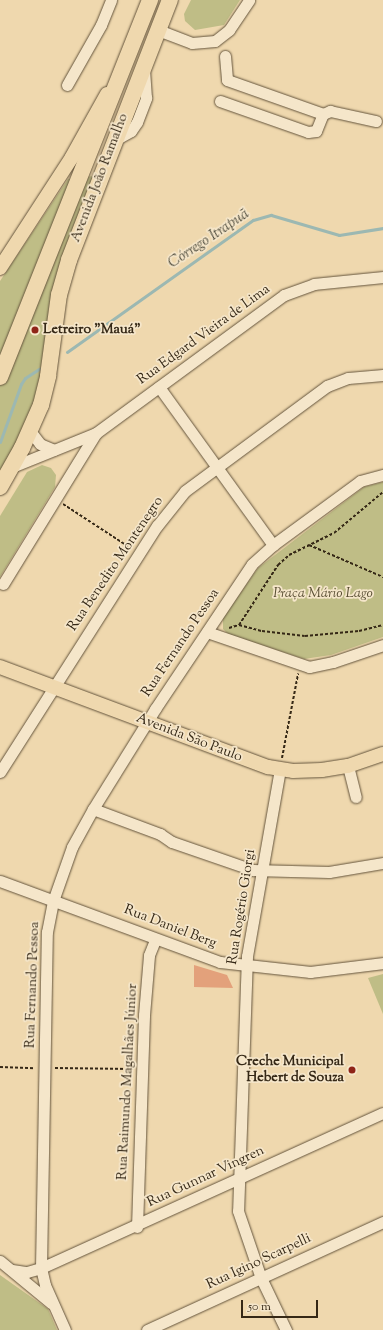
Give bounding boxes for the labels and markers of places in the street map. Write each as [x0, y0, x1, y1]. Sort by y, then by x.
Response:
place label: Letreiro "Mauá" [43, 322, 141, 338]
marker: Letreiro "Mauá" [30, 325, 40, 335]
place label: Creche Municipal Hebert de Souza [236, 1054, 344, 1086]
marker: Creche Municipal Hebert de Souza [347, 1065, 357, 1075]

